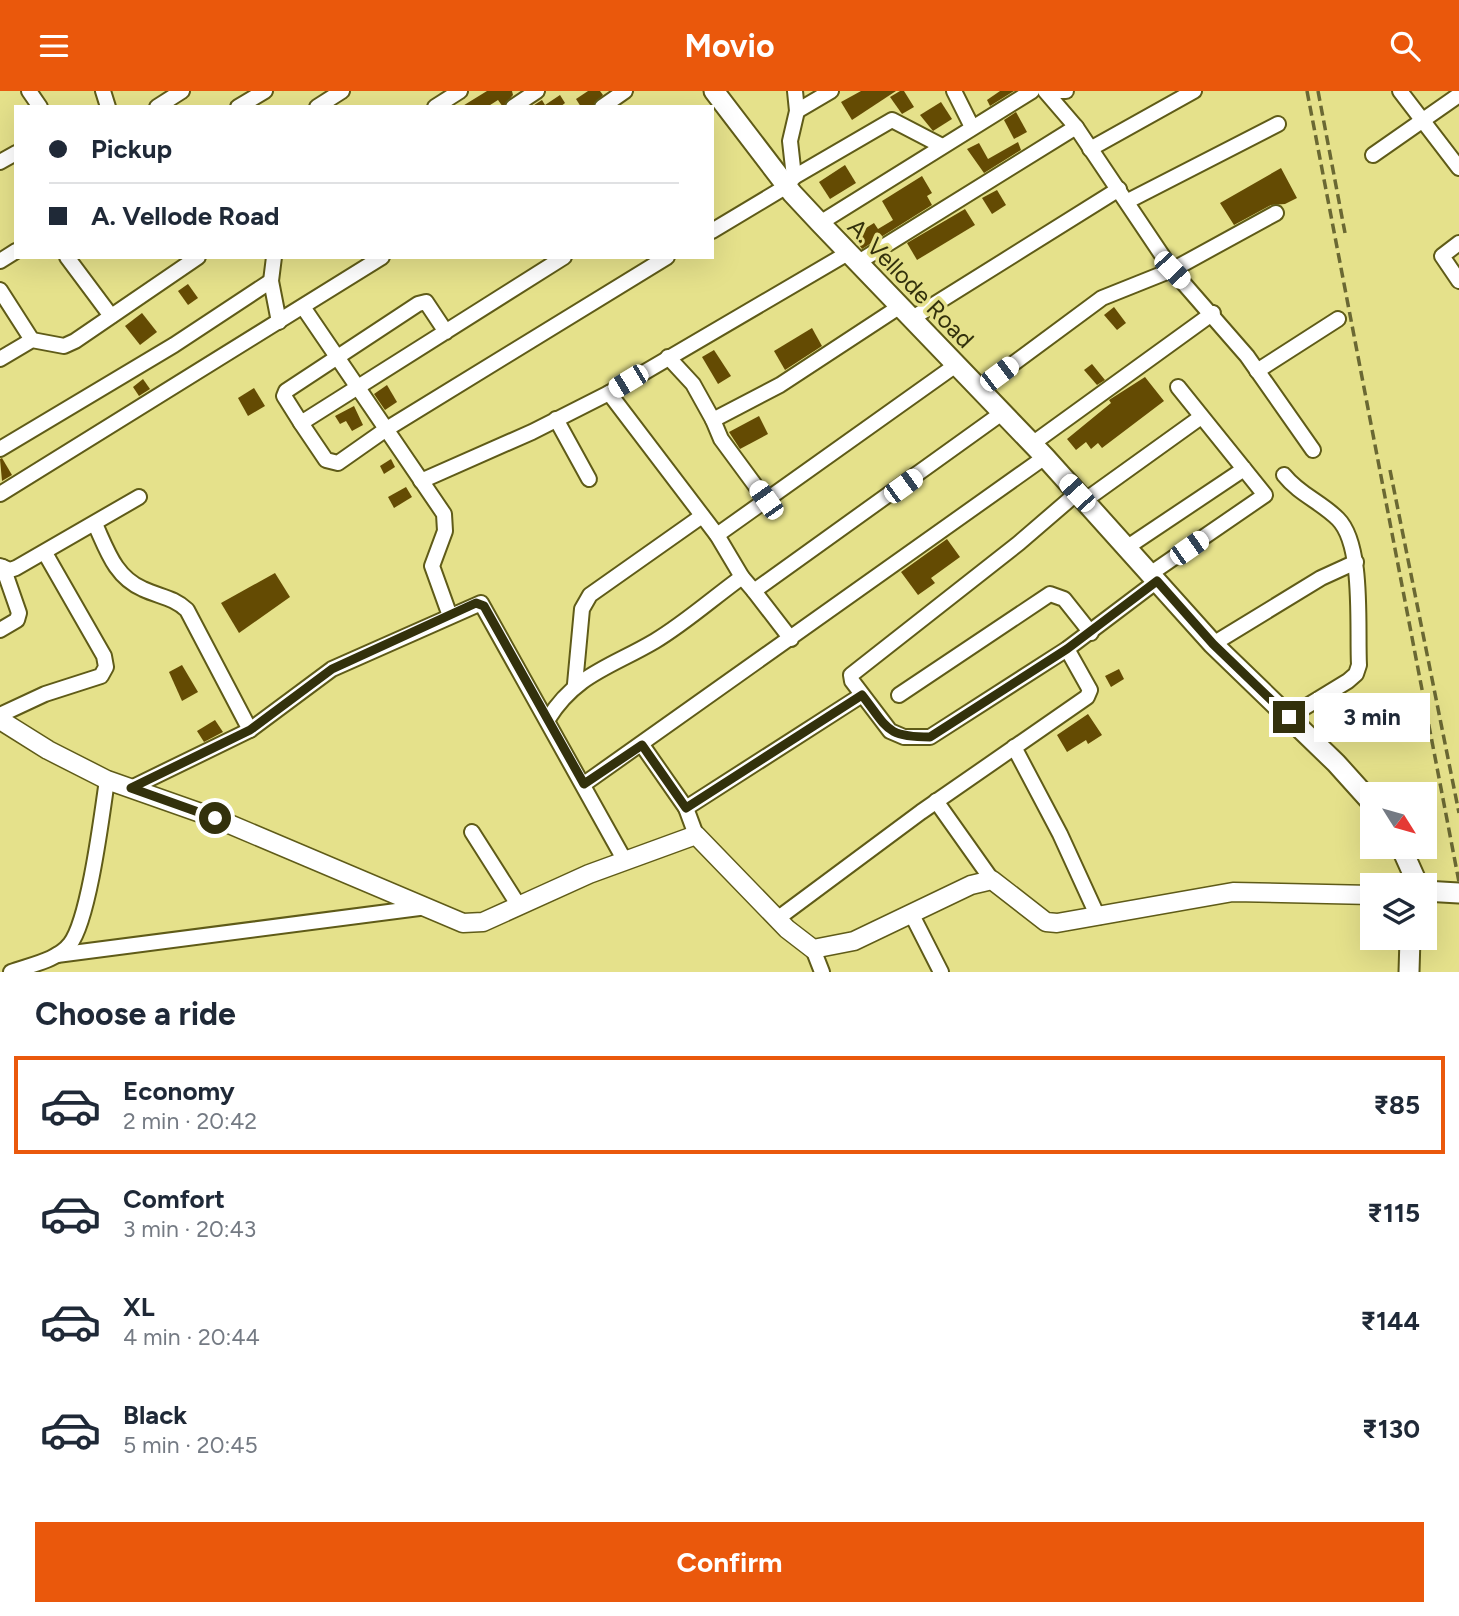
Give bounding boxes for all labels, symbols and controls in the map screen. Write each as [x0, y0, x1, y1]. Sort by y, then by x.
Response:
icon: menu [35, 27, 73, 65]
text: Movio [684, 27, 775, 65]
icon: search [1386, 27, 1424, 65]
text: Pickup [91, 133, 172, 165]
text: A. Vellode Road [91, 200, 280, 232]
street label: A. Vellode Road [842, 212, 980, 354]
car [1150, 247, 1195, 293]
car [976, 353, 1023, 395]
car [605, 361, 652, 401]
car [880, 465, 927, 507]
car [1056, 470, 1099, 516]
car [746, 477, 787, 523]
car [1166, 527, 1213, 569]
callout: 3 min [1314, 693, 1429, 741]
route end [1273, 701, 1305, 733]
text: 3 min [1343, 703, 1401, 731]
north arrow [1360, 782, 1437, 859]
map controls [1360, 782, 1437, 950]
route start [199, 802, 231, 834]
button: layers [1360, 873, 1437, 950]
text: Choose a ride [35, 995, 236, 1033]
icon: car [39, 1074, 102, 1137]
text: Economy [123, 1075, 235, 1107]
text: ₹85 [1373, 1089, 1420, 1121]
text: 2 min · 20:42 [123, 1107, 257, 1135]
icon: car [39, 1182, 102, 1245]
text: Comfort [123, 1183, 225, 1215]
text: ₹115 [1367, 1197, 1420, 1229]
text: 3 min · 20:43 [123, 1215, 256, 1243]
icon: car [39, 1290, 102, 1353]
text: XL [123, 1291, 155, 1323]
text: ₹144 [1361, 1305, 1420, 1337]
text: 4 min · 20:44 [123, 1323, 260, 1351]
icon: car [39, 1398, 102, 1461]
text: Black [123, 1399, 187, 1431]
text: ₹130 [1362, 1413, 1420, 1445]
text: 5 min · 20:45 [123, 1431, 258, 1459]
button: Confirm [35, 1522, 1424, 1602]

